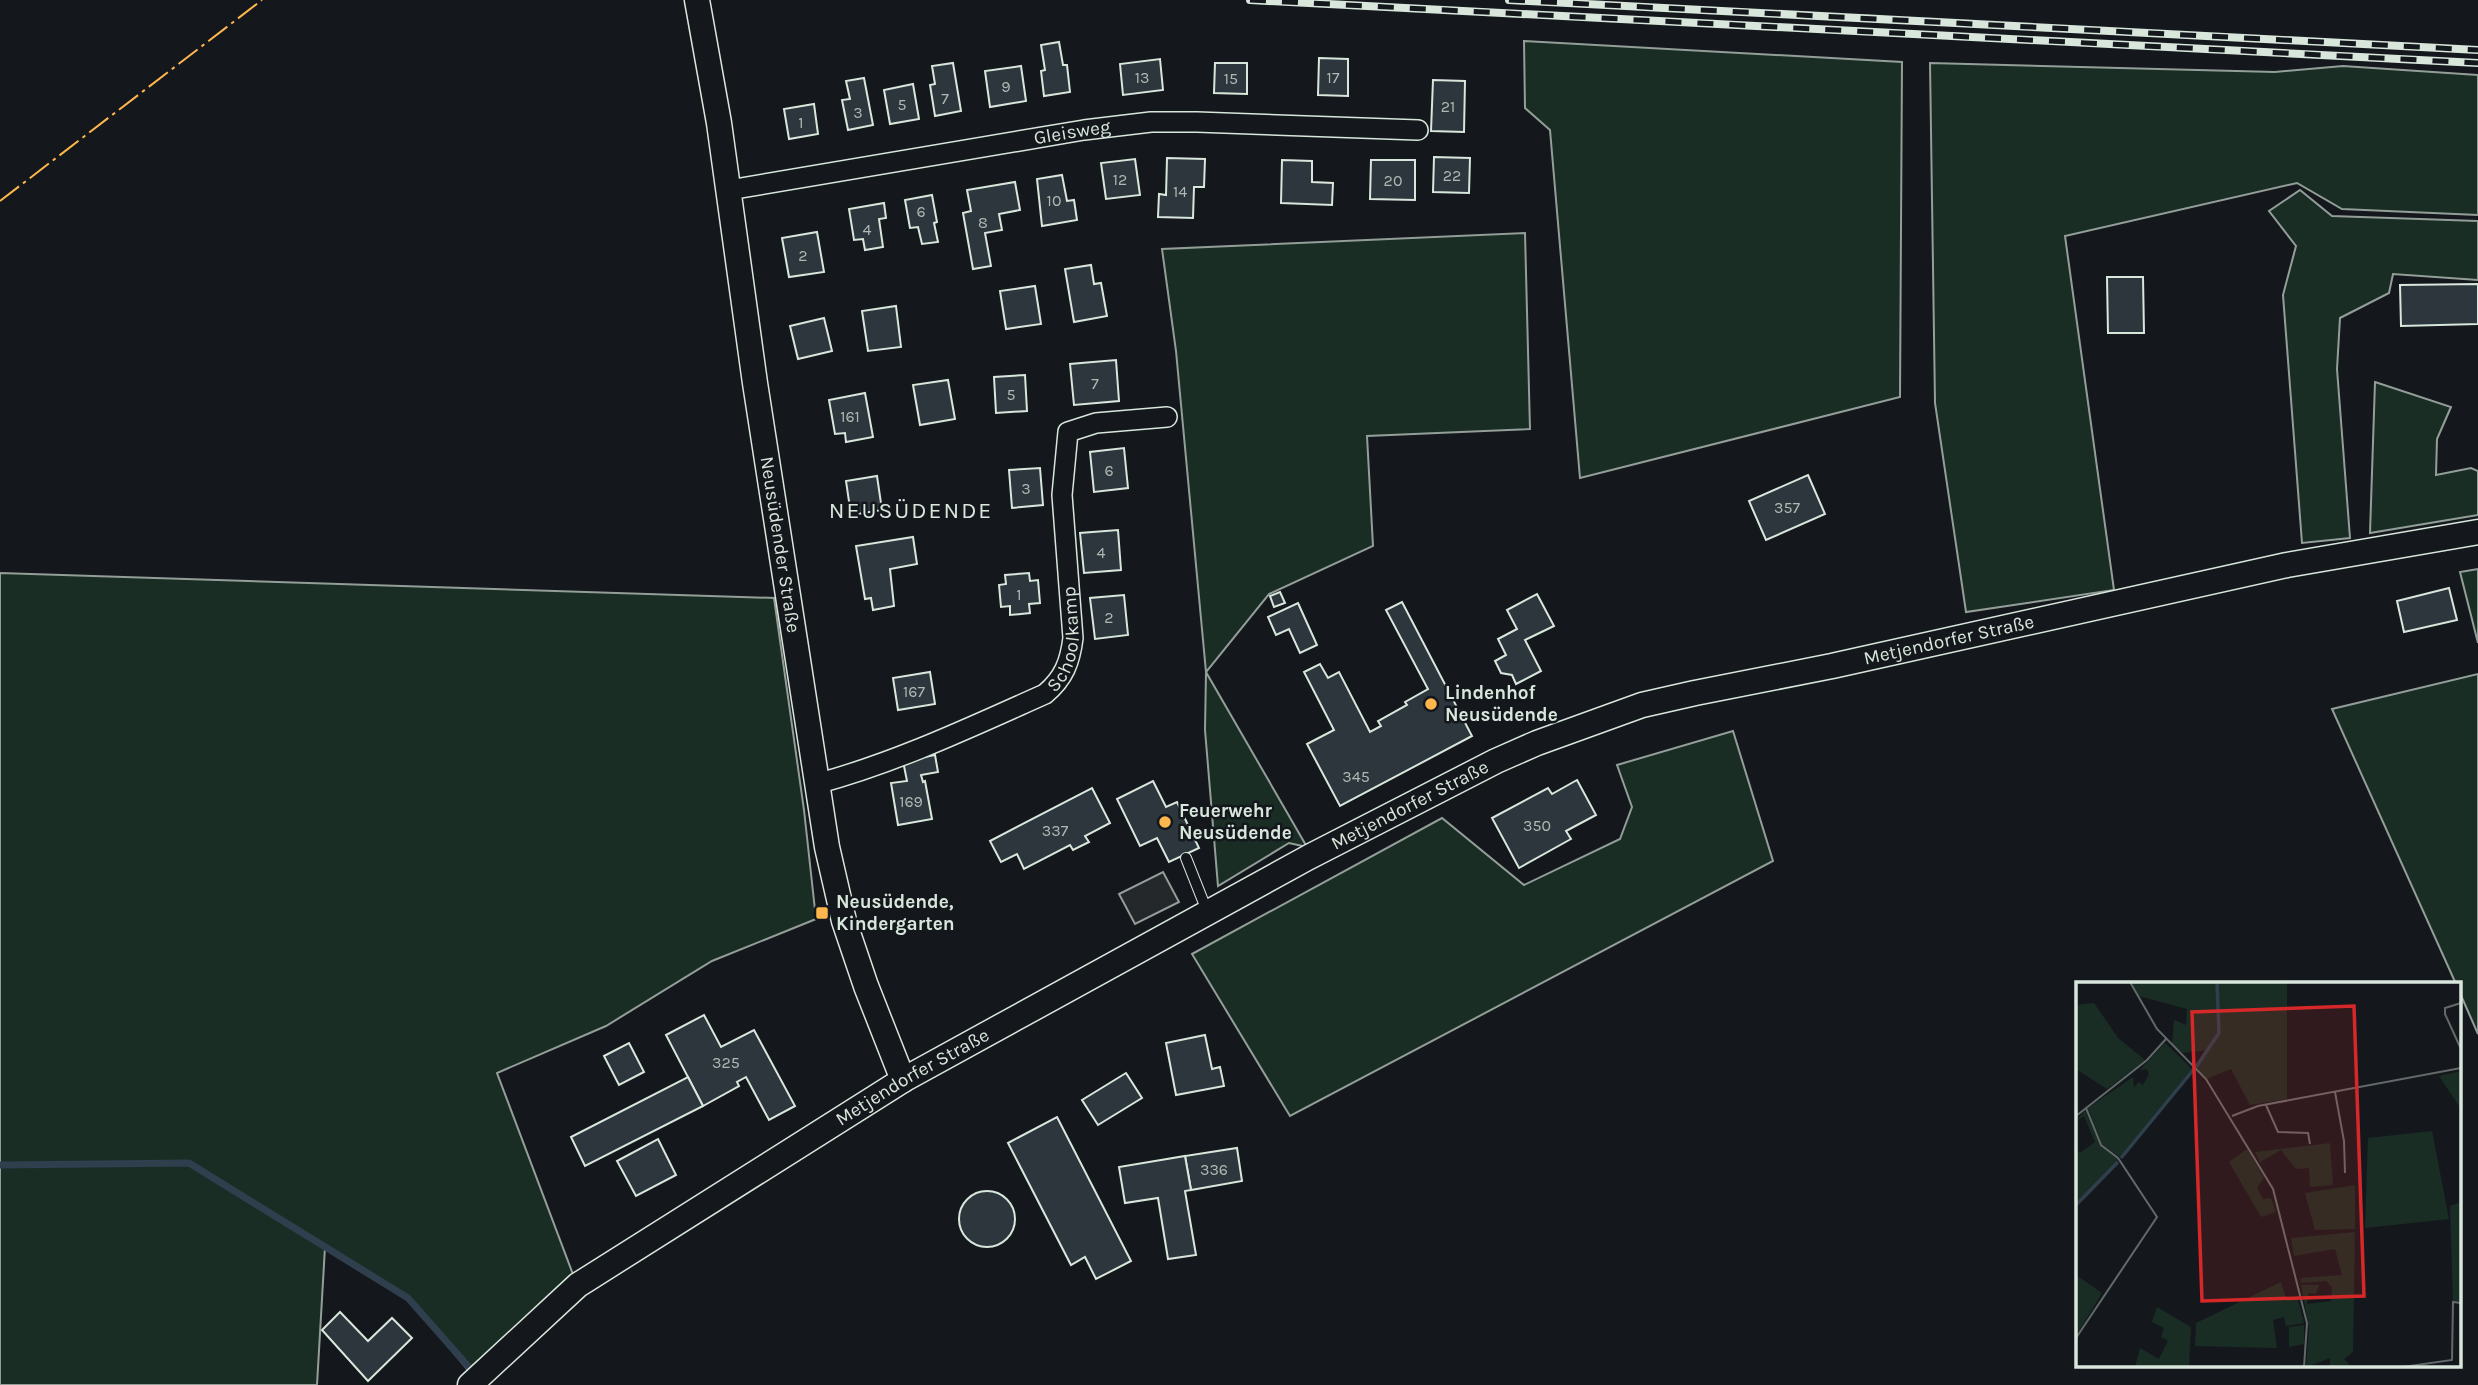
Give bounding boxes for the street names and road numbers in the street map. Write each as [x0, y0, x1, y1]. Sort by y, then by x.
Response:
street label: Gleisweg [1032, 116, 1112, 149]
street label: Neusüdender Straße [756, 455, 805, 634]
street label: Schoolkamp [1042, 586, 1084, 697]
street label: Metjendorfer Straße [1862, 610, 2036, 670]
street label: Metjendorfer Straße [1327, 756, 1492, 855]
street label: Metjendorfer Straße [832, 1024, 993, 1131]

